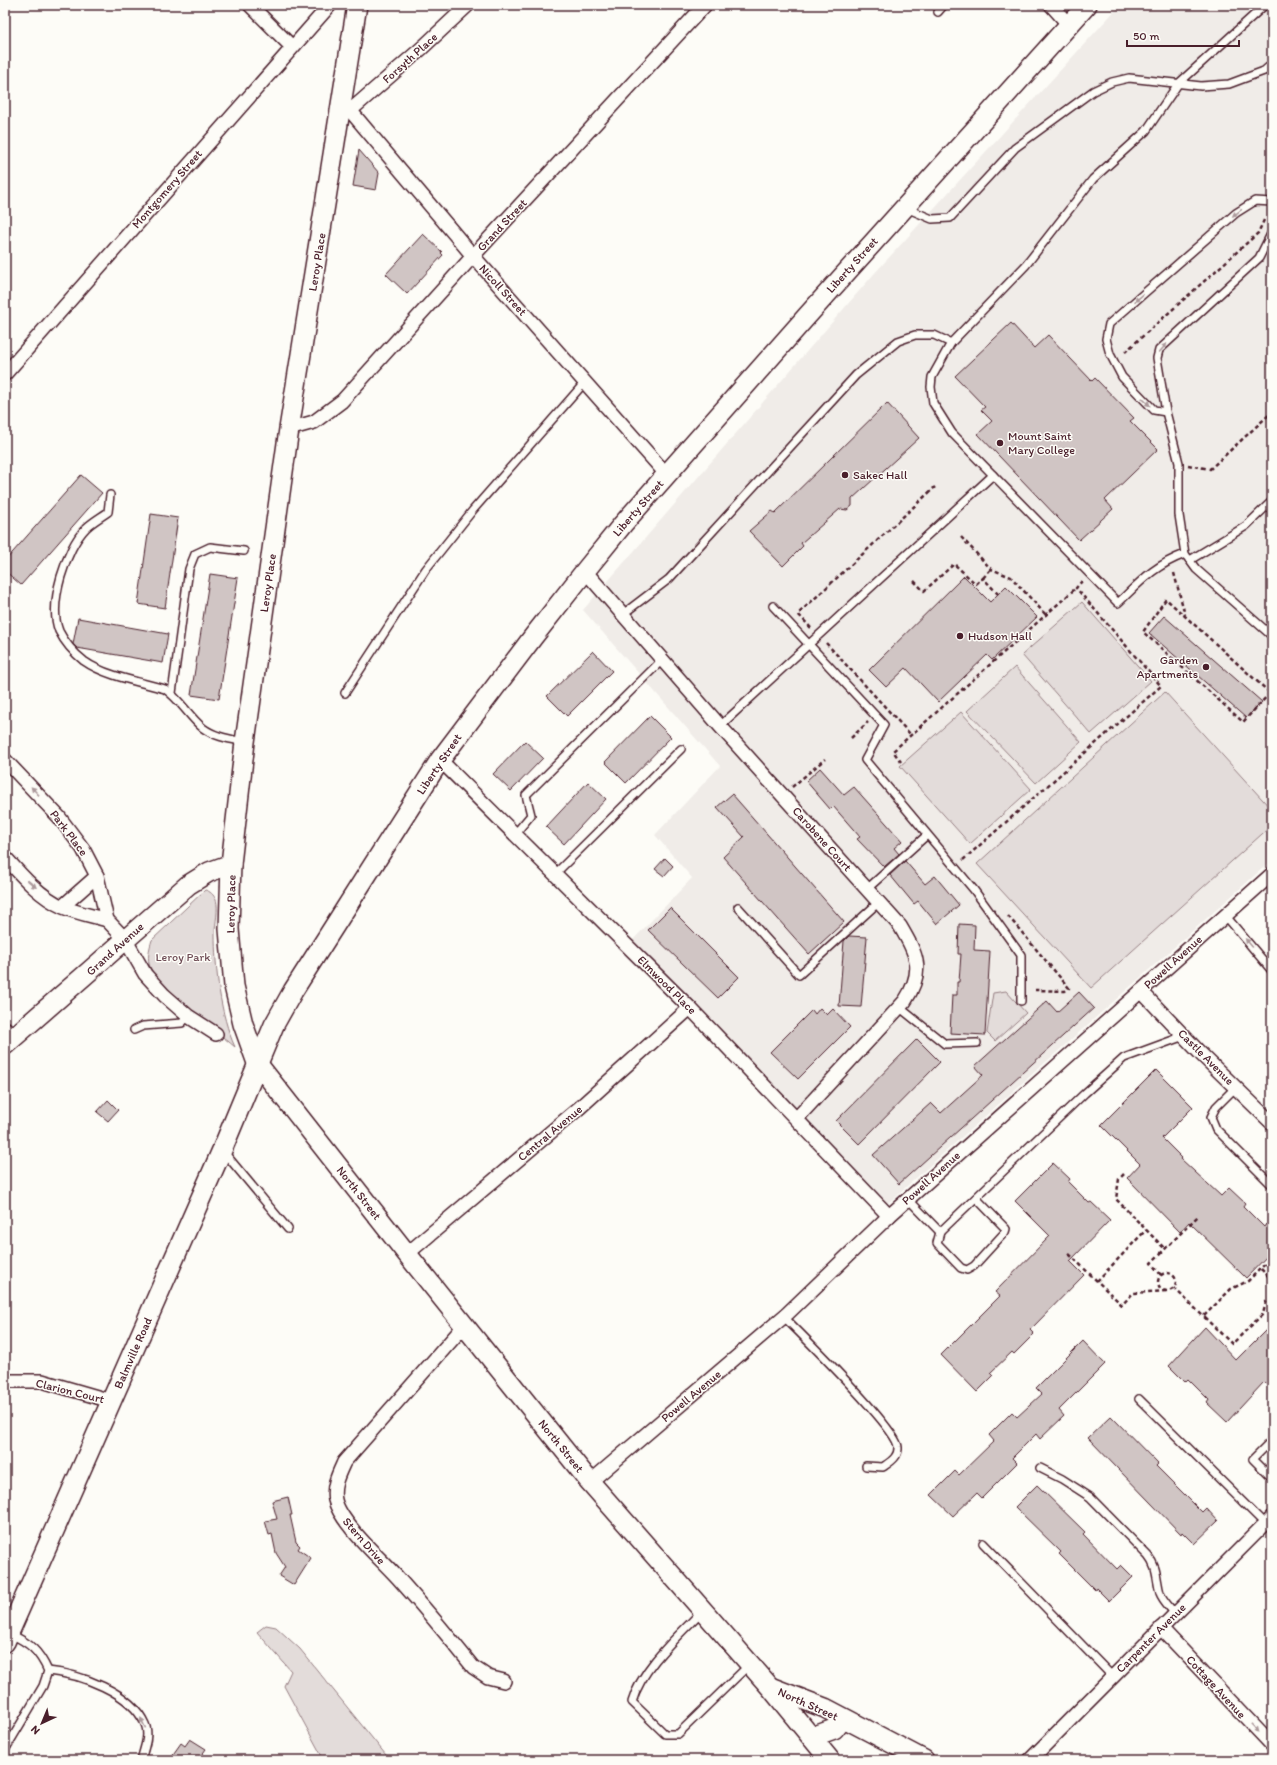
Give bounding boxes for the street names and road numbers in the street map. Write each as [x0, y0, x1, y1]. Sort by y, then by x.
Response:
street label: Forsyth Place [380, 30, 440, 86]
street label: Montgomery Street [129, 146, 205, 231]
street label: Grand Street [474, 196, 530, 254]
street label: Leroy Place [305, 232, 329, 292]
street label: Liberty Street [823, 234, 881, 296]
street label: Nicoll Street [476, 261, 530, 319]
street label: Liberty Street [610, 476, 667, 539]
street label: Leroy Place [257, 553, 279, 613]
street label: Liberty Street [414, 731, 465, 797]
street label: Carobene Court [789, 804, 855, 874]
street label: Park Place [47, 807, 91, 859]
street label: Leroy Place [223, 874, 239, 934]
street label: Grand Avenue [83, 919, 147, 978]
street label: Powell Avenue [1141, 932, 1205, 992]
street label: Elmwood Place [635, 953, 699, 1017]
street label: Castle Avenue [1175, 1026, 1237, 1088]
street label: Central Avenue [515, 1102, 585, 1164]
street label: Powell Avenue [899, 1148, 963, 1208]
street label: North Street [334, 1163, 385, 1223]
street label: Balmville Road [111, 1315, 155, 1391]
street label: Powell Avenue [658, 1367, 724, 1425]
street label: Clarion Court [34, 1376, 106, 1406]
street label: North Street [535, 1417, 587, 1476]
street label: Stern Drive [340, 1515, 388, 1568]
street label: Carpenter Avenue [1113, 1600, 1189, 1676]
street label: Cottage Avenue [1183, 1653, 1249, 1722]
street label: North Street [776, 1685, 841, 1724]

